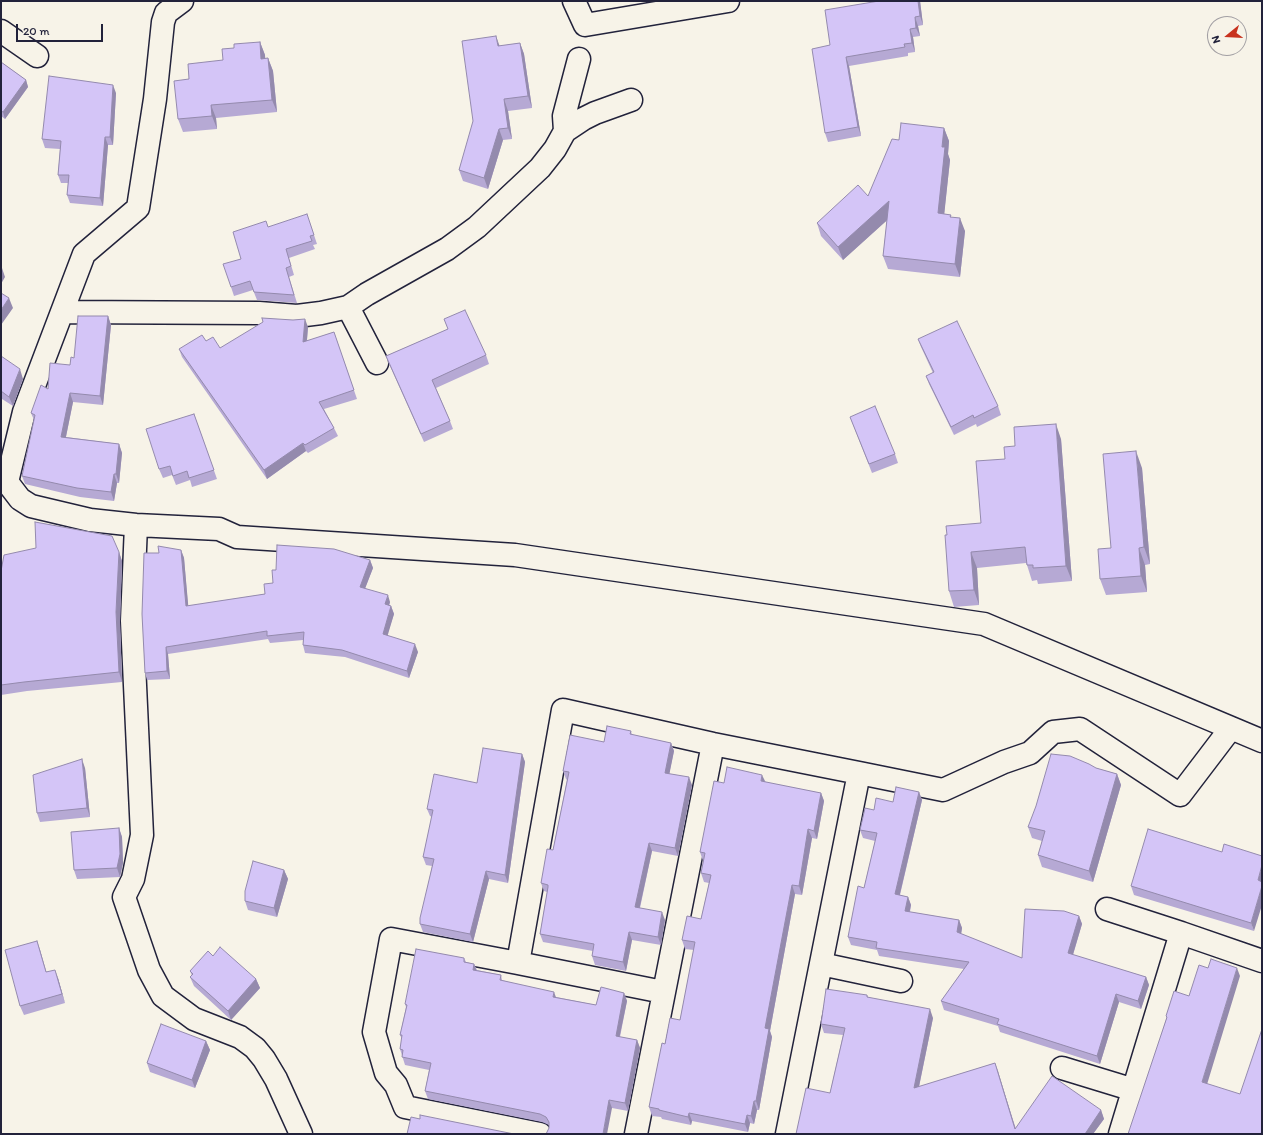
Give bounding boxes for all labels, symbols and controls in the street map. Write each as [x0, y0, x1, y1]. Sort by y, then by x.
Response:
scale bar [18, 16, 105, 42]
north arrow [1207, 16, 1247, 56]
text: 20 m [23, 24, 50, 38]
text: N [1209, 34, 1223, 45]

